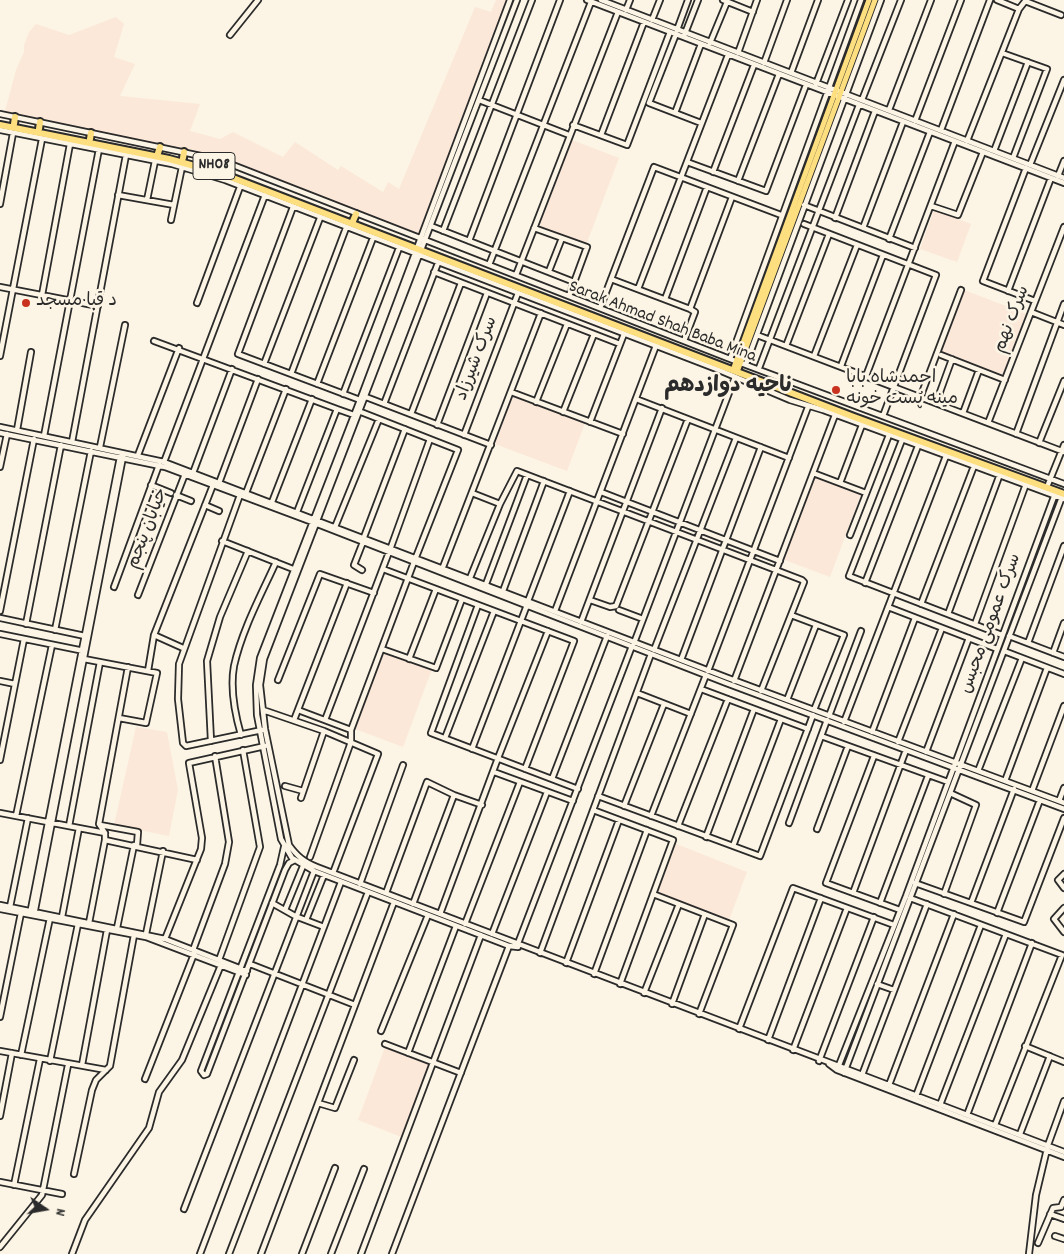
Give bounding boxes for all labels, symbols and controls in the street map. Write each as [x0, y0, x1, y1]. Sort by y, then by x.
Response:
road number: NH08 [193, 153, 235, 180]
street label: Sarak Ahmad Shah Baba Mina [565, 277, 759, 369]
street label: سرک نهم [990, 283, 1036, 357]
place label: د قبا مسجد [36, 292, 117, 314]
marker: د قبا مسجد [20, 297, 32, 309]
street label: سرک شیرزاد [452, 314, 504, 404]
place label: احمدشاه بابا مینه پُست خونه [846, 369, 958, 412]
district label: ناحیه دوازدهم [664, 375, 792, 401]
marker: احمدشاه بابا مینه پُست خونه [830, 384, 842, 396]
street label: خیابان پنجم [124, 486, 174, 572]
street label: سرک عمومی محبس [957, 551, 1027, 697]
north arrow [20, 1184, 70, 1234]
text: N [49, 1207, 70, 1218]

